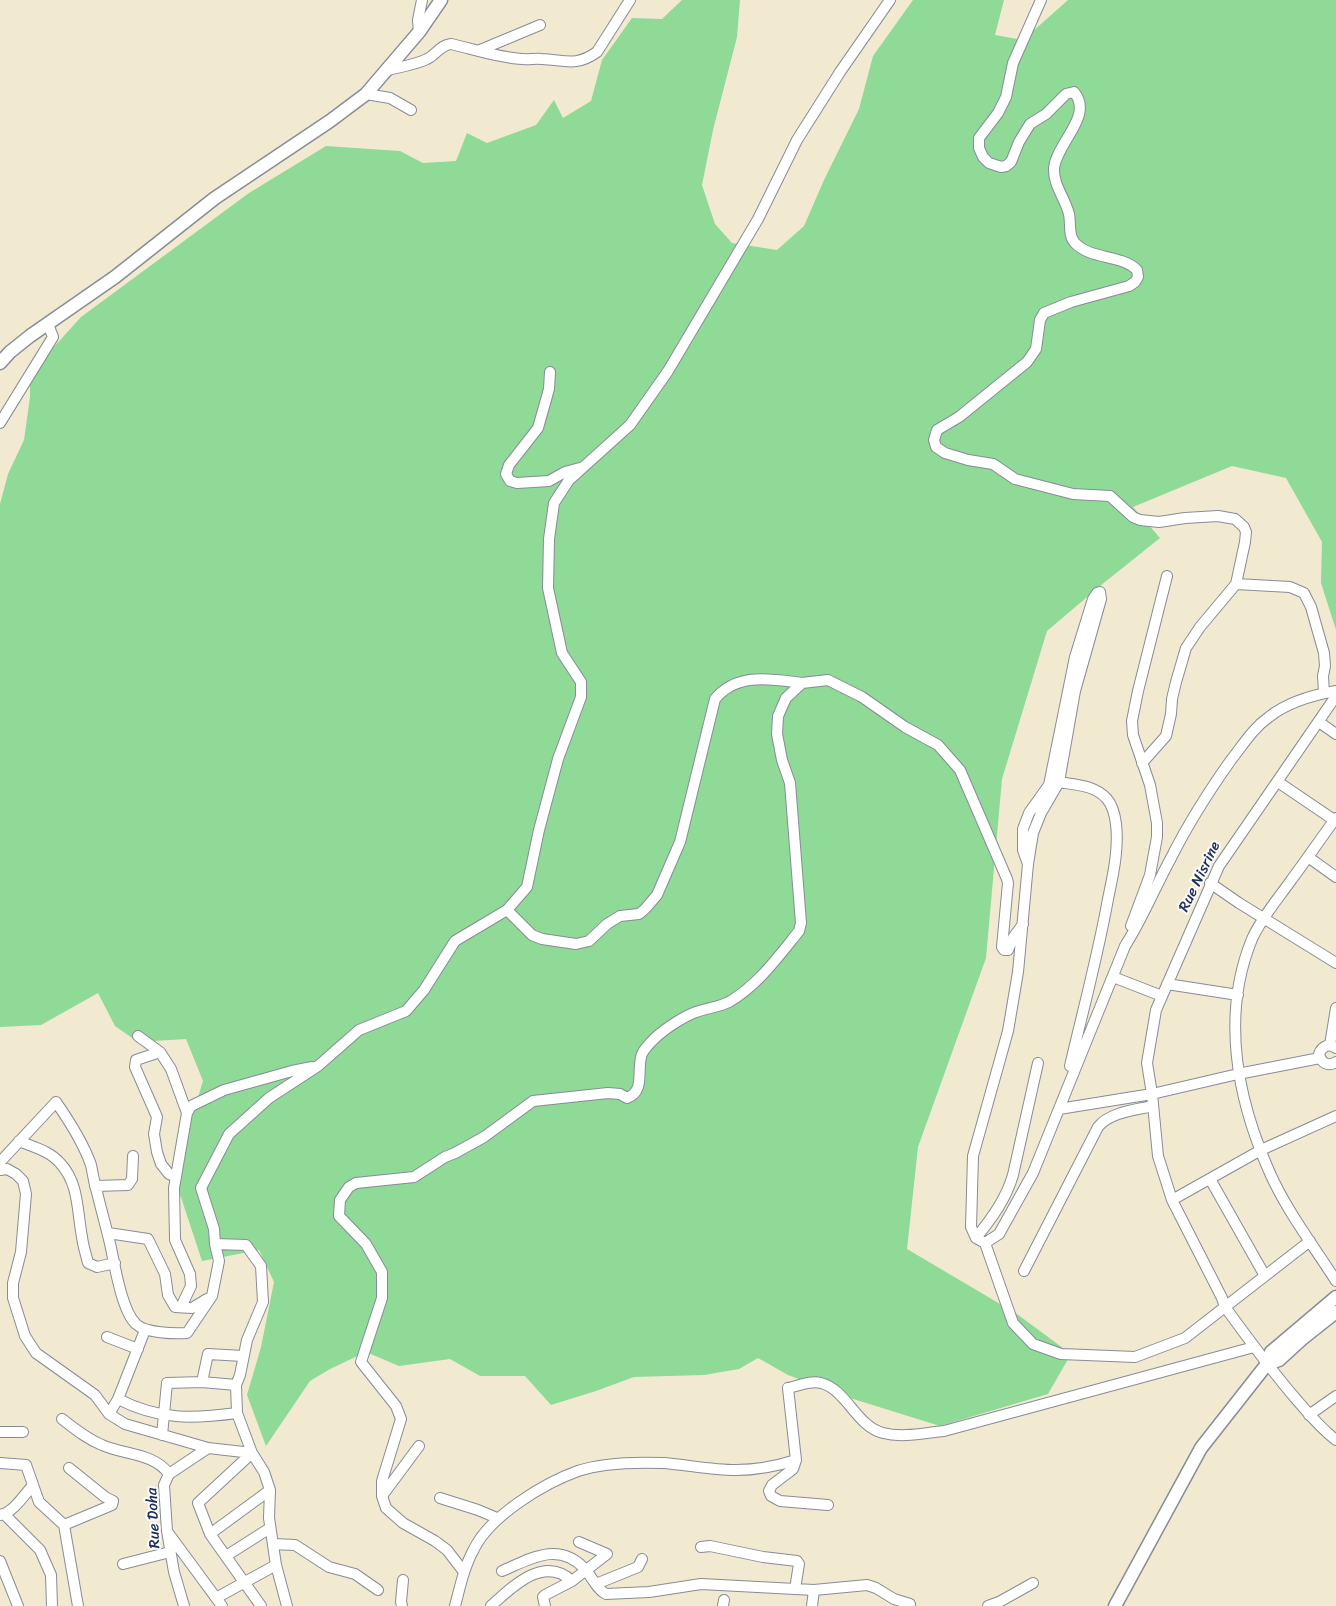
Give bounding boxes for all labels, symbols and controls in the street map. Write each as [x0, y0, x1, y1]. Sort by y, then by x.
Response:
street label: Rue Nisrine [1175, 839, 1225, 915]
street label: Rue Doha [143, 1487, 165, 1549]

